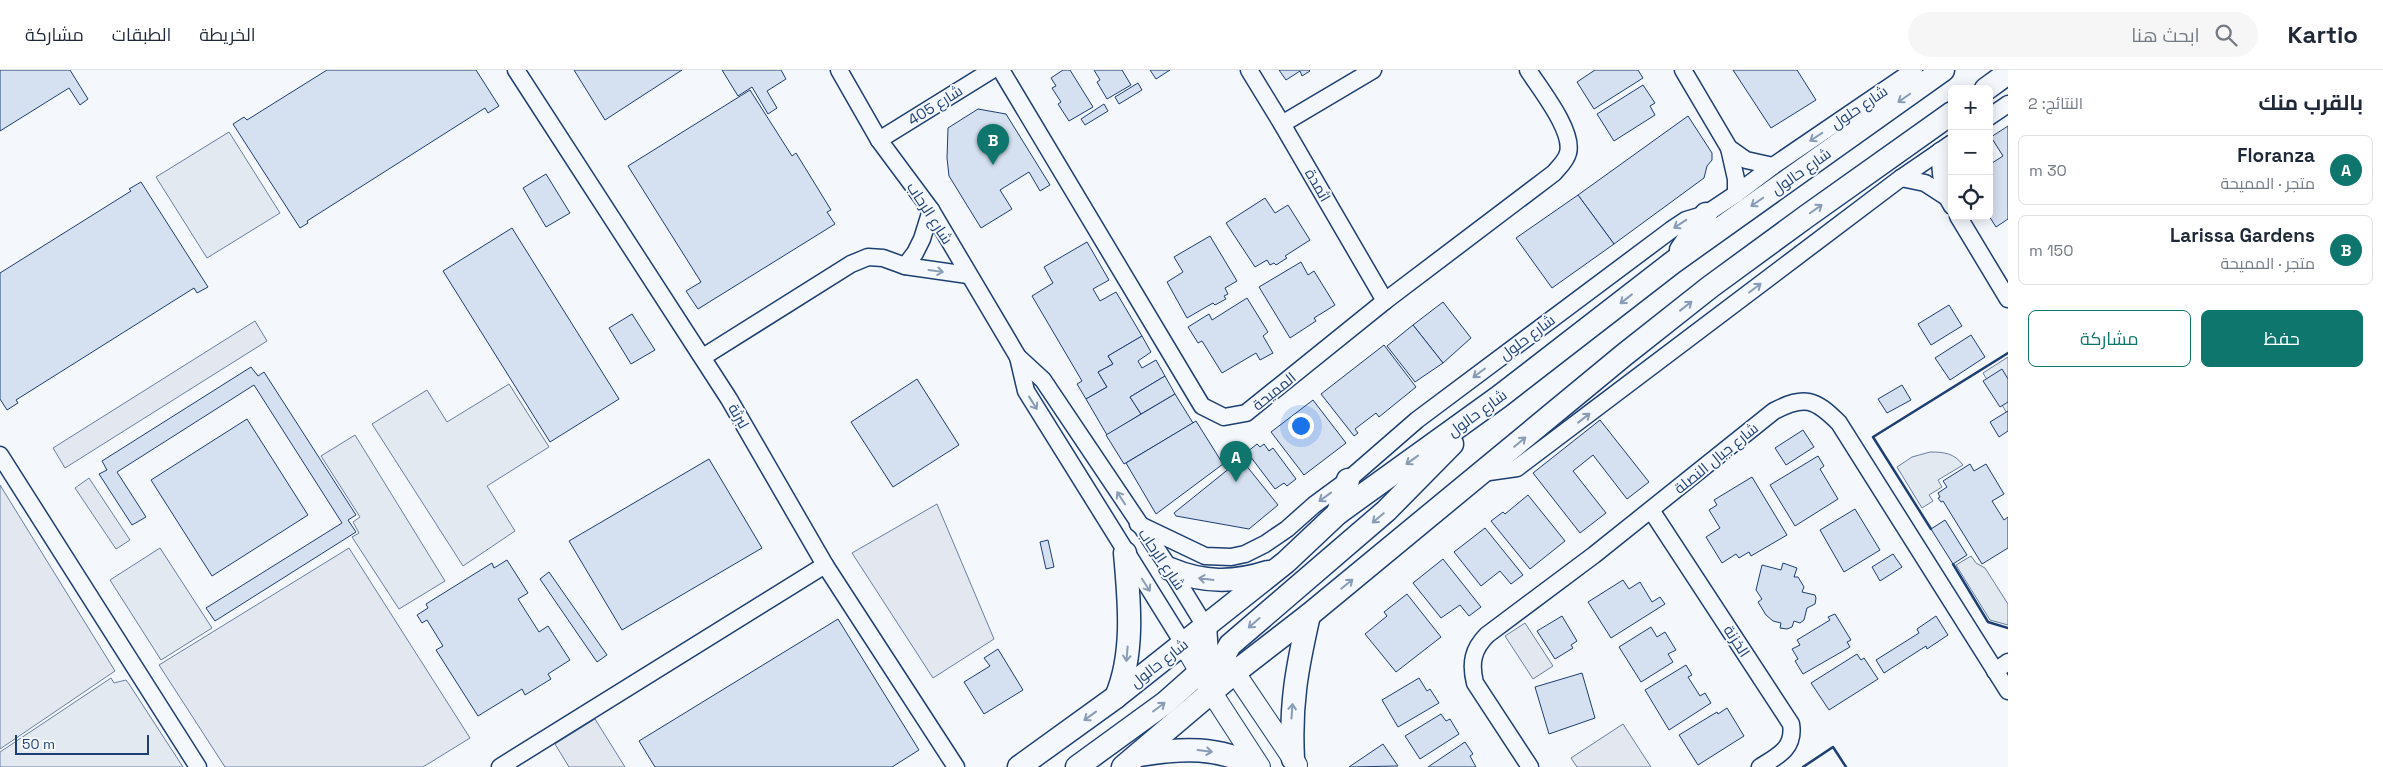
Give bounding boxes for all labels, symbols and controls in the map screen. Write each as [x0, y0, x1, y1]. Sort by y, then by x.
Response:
search box [1908, 12, 2258, 57]
text: Kartio [2288, 19, 2358, 50]
icon: search [2212, 21, 2240, 49]
text: مشاركة [25, 23, 84, 46]
text: الطبقات [112, 23, 171, 46]
text: الخريطة [199, 23, 256, 46]
text: ابحث هنا [2131, 23, 2200, 48]
street label: شارع 405 [904, 81, 967, 131]
street label: شارع حلول [1827, 81, 1892, 135]
map controls [1948, 85, 1993, 220]
button: + [1948, 85, 1993, 130]
text: بالقرب منك [2259, 89, 2363, 116]
one-way arrow [1897, 93, 1911, 103]
text: النتائج: 2 [2028, 93, 2083, 114]
pin: B [977, 124, 1009, 165]
button: − [1948, 130, 1993, 175]
one-way arrow [1809, 132, 1823, 142]
text: Floranza [2237, 143, 2315, 168]
street label: شارع حالول [1768, 144, 1836, 200]
text: 30 m [2029, 160, 2067, 181]
text: A [2341, 160, 2351, 181]
street label: اثمدة [1301, 165, 1335, 205]
text: متجر · المميحة [2220, 173, 2315, 194]
button: locate [1948, 175, 1993, 220]
street label: شارع الرحاب [901, 178, 957, 249]
one-way arrow [1750, 197, 1764, 207]
one-way arrow [1809, 204, 1823, 214]
one-way arrow [1673, 219, 1687, 230]
text: Larissa Gardens [2170, 223, 2315, 248]
text: 150 m [2029, 240, 2073, 261]
text: B [2341, 240, 2351, 261]
text: متجر · المميحة [2220, 253, 2315, 274]
one-way arrow [928, 266, 944, 276]
one-way arrow [1748, 283, 1762, 293]
one-way arrow [1620, 293, 1633, 304]
one-way arrow [1679, 301, 1692, 312]
street label: شارع حلول [1496, 310, 1560, 366]
button: مشاركة [2028, 310, 2191, 367]
button: حفظ [2201, 310, 2363, 367]
street label: المميحة [1248, 368, 1300, 414]
one-way arrow [1473, 368, 1486, 379]
street label: شارع حالول [1444, 385, 1511, 442]
one-way arrow [1028, 395, 1038, 409]
street label: لبرثة [724, 400, 754, 432]
your location [1288, 413, 1314, 439]
one-way arrow [1577, 413, 1591, 423]
street label: شارع جبال النصلة [1670, 418, 1763, 499]
one-way arrow [1513, 436, 1526, 448]
pin: A [1220, 441, 1252, 482]
one-way arrow [1406, 455, 1420, 465]
one-way arrow [1116, 491, 1126, 505]
one-way arrow [1319, 491, 1332, 502]
one-way arrow [1372, 512, 1385, 523]
street label: شارع الرحاب [1133, 525, 1189, 595]
one-way arrow [1199, 574, 1215, 584]
one-way arrow [1141, 578, 1151, 592]
one-way arrow [1340, 579, 1353, 590]
one-way arrow [1248, 617, 1261, 629]
street label: الخزنة [1720, 621, 1754, 661]
street label: شارع حالول [1126, 634, 1193, 693]
one-way arrow [1122, 646, 1131, 662]
one-way arrow [1152, 702, 1166, 712]
one-way arrow [1287, 703, 1296, 719]
one-way arrow [1083, 711, 1097, 721]
scale bar [15, 732, 149, 755]
text: 50 m [22, 735, 55, 753]
one-way arrow [1196, 746, 1212, 756]

